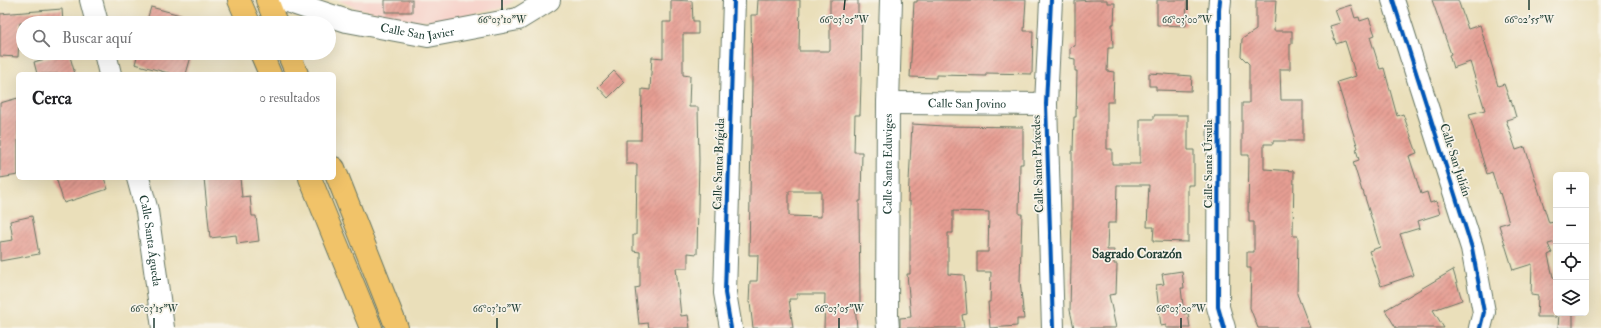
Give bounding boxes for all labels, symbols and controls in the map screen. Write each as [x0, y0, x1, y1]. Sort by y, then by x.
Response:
text: 66°03'10"W [478, 14, 527, 26]
text: 66°03'05"W [819, 14, 869, 26]
text: 66°03'00"W [1162, 14, 1213, 26]
text: 66°02'55"W [1504, 14, 1555, 26]
search box [16, 16, 336, 60]
street label: Calle San Javier [379, 20, 456, 44]
icon: search [30, 27, 52, 49]
text: Buscar aquí [62, 29, 131, 48]
text: Cerca [32, 88, 72, 109]
text: 0 resultados [259, 90, 320, 106]
street label: Calle San Jovino [928, 96, 1006, 111]
street label: Calle Santa Eduviges [880, 114, 895, 214]
street label: Calle Santa Práxedes [1029, 115, 1047, 213]
street label: Calle Santa Brígida [710, 117, 728, 210]
street label: Calle Santa Úrsula [1201, 118, 1216, 208]
street label: Calle San Julián [1436, 122, 1474, 198]
map controls [1553, 172, 1589, 316]
button: + [1553, 172, 1589, 208]
street label: Calle Santa Águeda [135, 193, 165, 288]
button: − [1553, 208, 1589, 244]
button: locate [1553, 244, 1589, 280]
district label: Sagrado Corazón [1092, 246, 1182, 263]
button: layers [1553, 280, 1589, 316]
text: 66°03'15"W [130, 303, 179, 315]
text: 66°03'10"W [473, 303, 522, 315]
text: 66°03'05"W [814, 303, 864, 315]
text: 66°03'00"W [1156, 303, 1207, 315]

